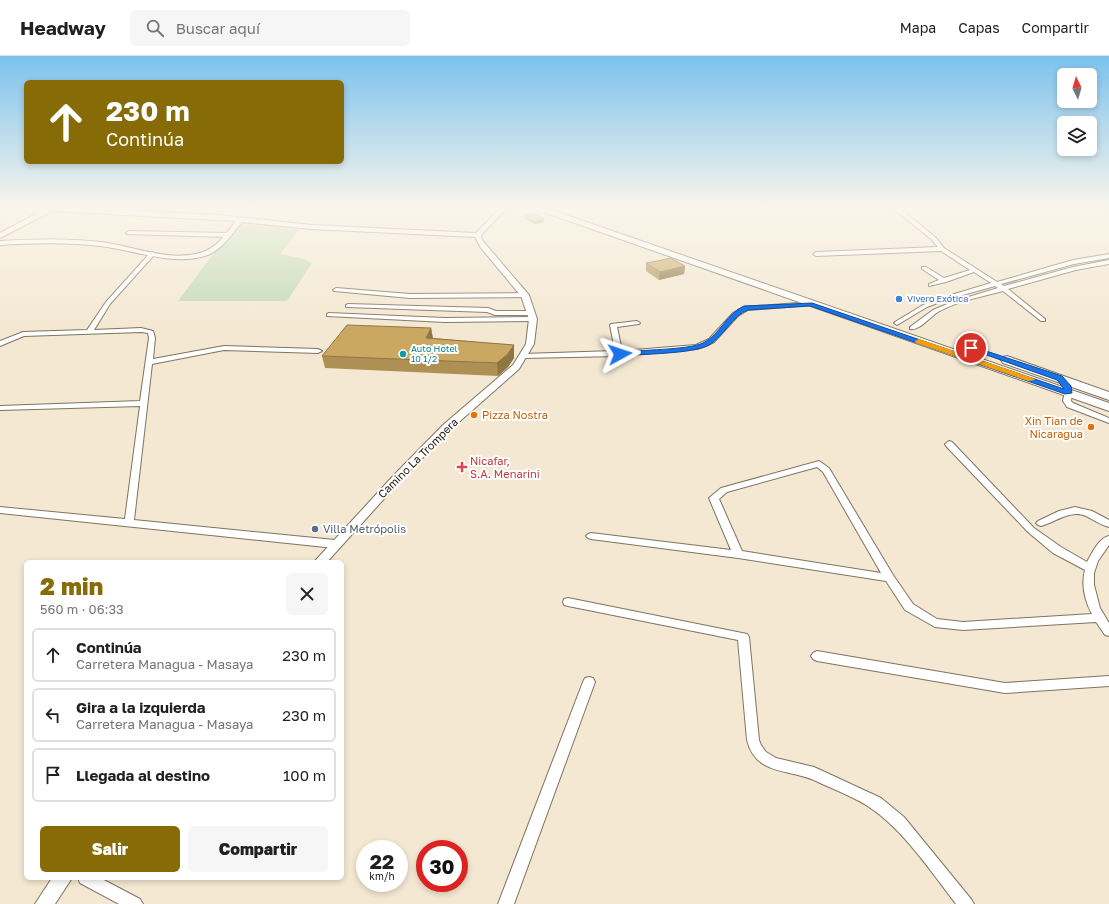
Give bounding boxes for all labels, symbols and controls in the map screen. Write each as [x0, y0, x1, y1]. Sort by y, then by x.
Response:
search box [130, 10, 410, 46]
text: Headway [20, 16, 106, 39]
icon: search [144, 17, 166, 39]
text: Buscar aquí [176, 19, 260, 37]
text: Mapa [900, 19, 936, 36]
text: Capas [958, 19, 1000, 36]
text: Compartir [1022, 19, 1089, 36]
north arrow [1057, 68, 1097, 108]
map controls [1057, 68, 1097, 156]
text: 230 m [106, 94, 190, 127]
icon: ahead [40, 96, 92, 148]
button: layers [1057, 116, 1097, 156]
text: Continúa [106, 128, 184, 150]
place label: Vivero Exótica [907, 293, 968, 304]
marker: Vivero Exótica [894, 294, 904, 304]
pin [954, 331, 988, 365]
position arrow [599, 333, 641, 375]
icon: arrive [960, 337, 982, 359]
place label: Auto Hotel 10 1/2 [411, 343, 458, 364]
marker: Auto Hotel 10 1/2 [398, 349, 408, 359]
place label: Pizza Nostra [482, 408, 548, 421]
marker: Pizza Nostra [469, 410, 479, 420]
place label: Xin Tian de Nicaragua [1025, 414, 1083, 440]
street label: Camino La Trompera [375, 415, 460, 500]
marker: Xin Tian de Nicaragua [1086, 422, 1096, 432]
place label: Nicafar, S.A. Menarini [470, 454, 540, 480]
marker: Nicafar, S.A. Menarini [457, 462, 467, 472]
place label: Villa Metrópolis [323, 522, 406, 535]
marker: Villa Metrópolis [310, 524, 320, 534]
text: 2 min [40, 571, 103, 600]
button: close [286, 573, 328, 615]
text: 560 m · 06:33 [40, 601, 124, 617]
text: Continúa [76, 638, 142, 656]
icon: ahead [42, 644, 64, 666]
text: 230 m [282, 646, 326, 664]
text: Carretera Managua - Masaya [76, 656, 253, 672]
text: Gira a la izquierda [76, 698, 206, 716]
icon: left [42, 704, 64, 726]
text: 230 m [282, 706, 326, 724]
text: Carretera Managua - Masaya [76, 716, 253, 732]
icon: arrive [42, 764, 64, 786]
text: Llegada al destino [76, 766, 210, 784]
text: 100 m [283, 766, 326, 784]
button: Salir [40, 826, 180, 872]
button: Compartir [188, 826, 328, 872]
speed limit sign: 30 [416, 840, 468, 892]
text: 22 [370, 849, 394, 873]
text: km/h [369, 870, 395, 882]

